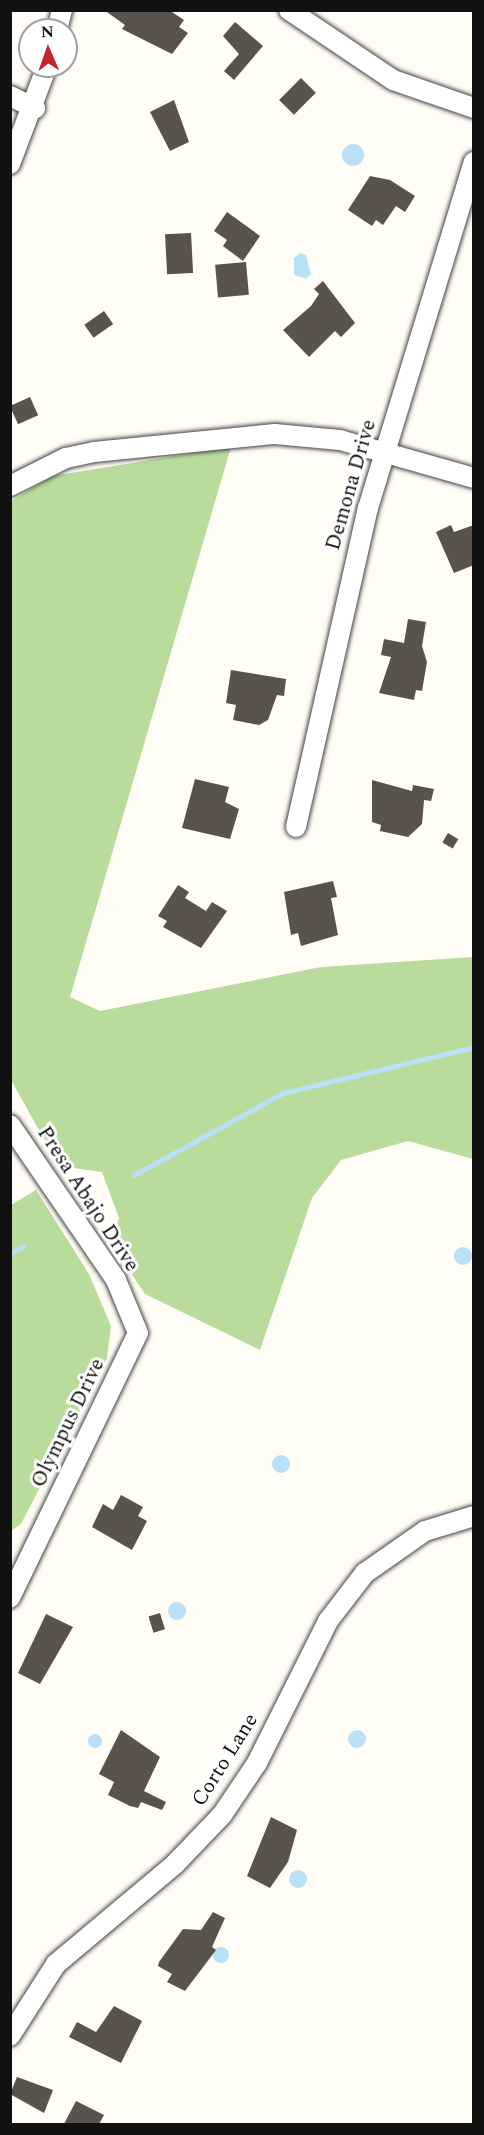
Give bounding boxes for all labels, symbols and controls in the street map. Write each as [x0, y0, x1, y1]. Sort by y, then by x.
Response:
north arrow [18, 18, 78, 78]
text: N [40, 20, 54, 44]
street label: Demona Drive [320, 417, 382, 553]
street label: Presa Abajo Drive [32, 1122, 144, 1276]
street label: Olympus Drive [26, 1354, 110, 1492]
street label: Corto Lane [187, 1709, 263, 1811]

